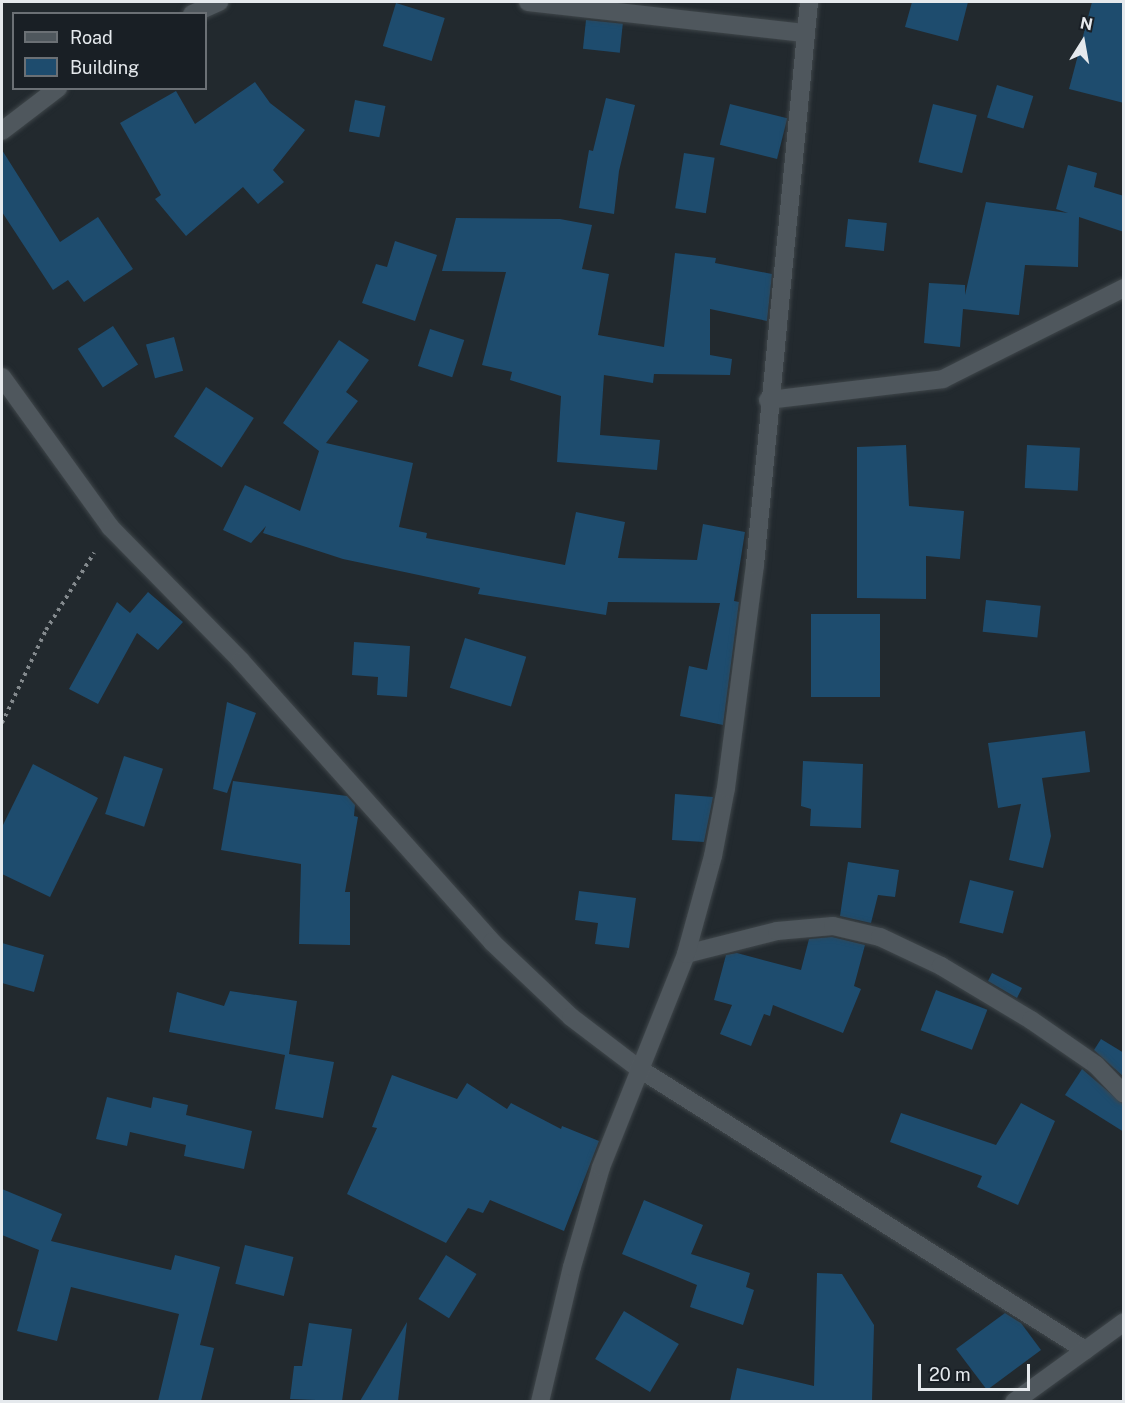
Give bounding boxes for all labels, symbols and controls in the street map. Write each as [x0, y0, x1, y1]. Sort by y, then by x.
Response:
legend [12, 12, 207, 90]
north arrow [1053, 12, 1113, 72]
text: N [1079, 13, 1094, 34]
text: Road [70, 27, 113, 48]
text: Building [70, 57, 139, 78]
scale bar [921, 1352, 1034, 1390]
text: 20 m [929, 1364, 971, 1385]

